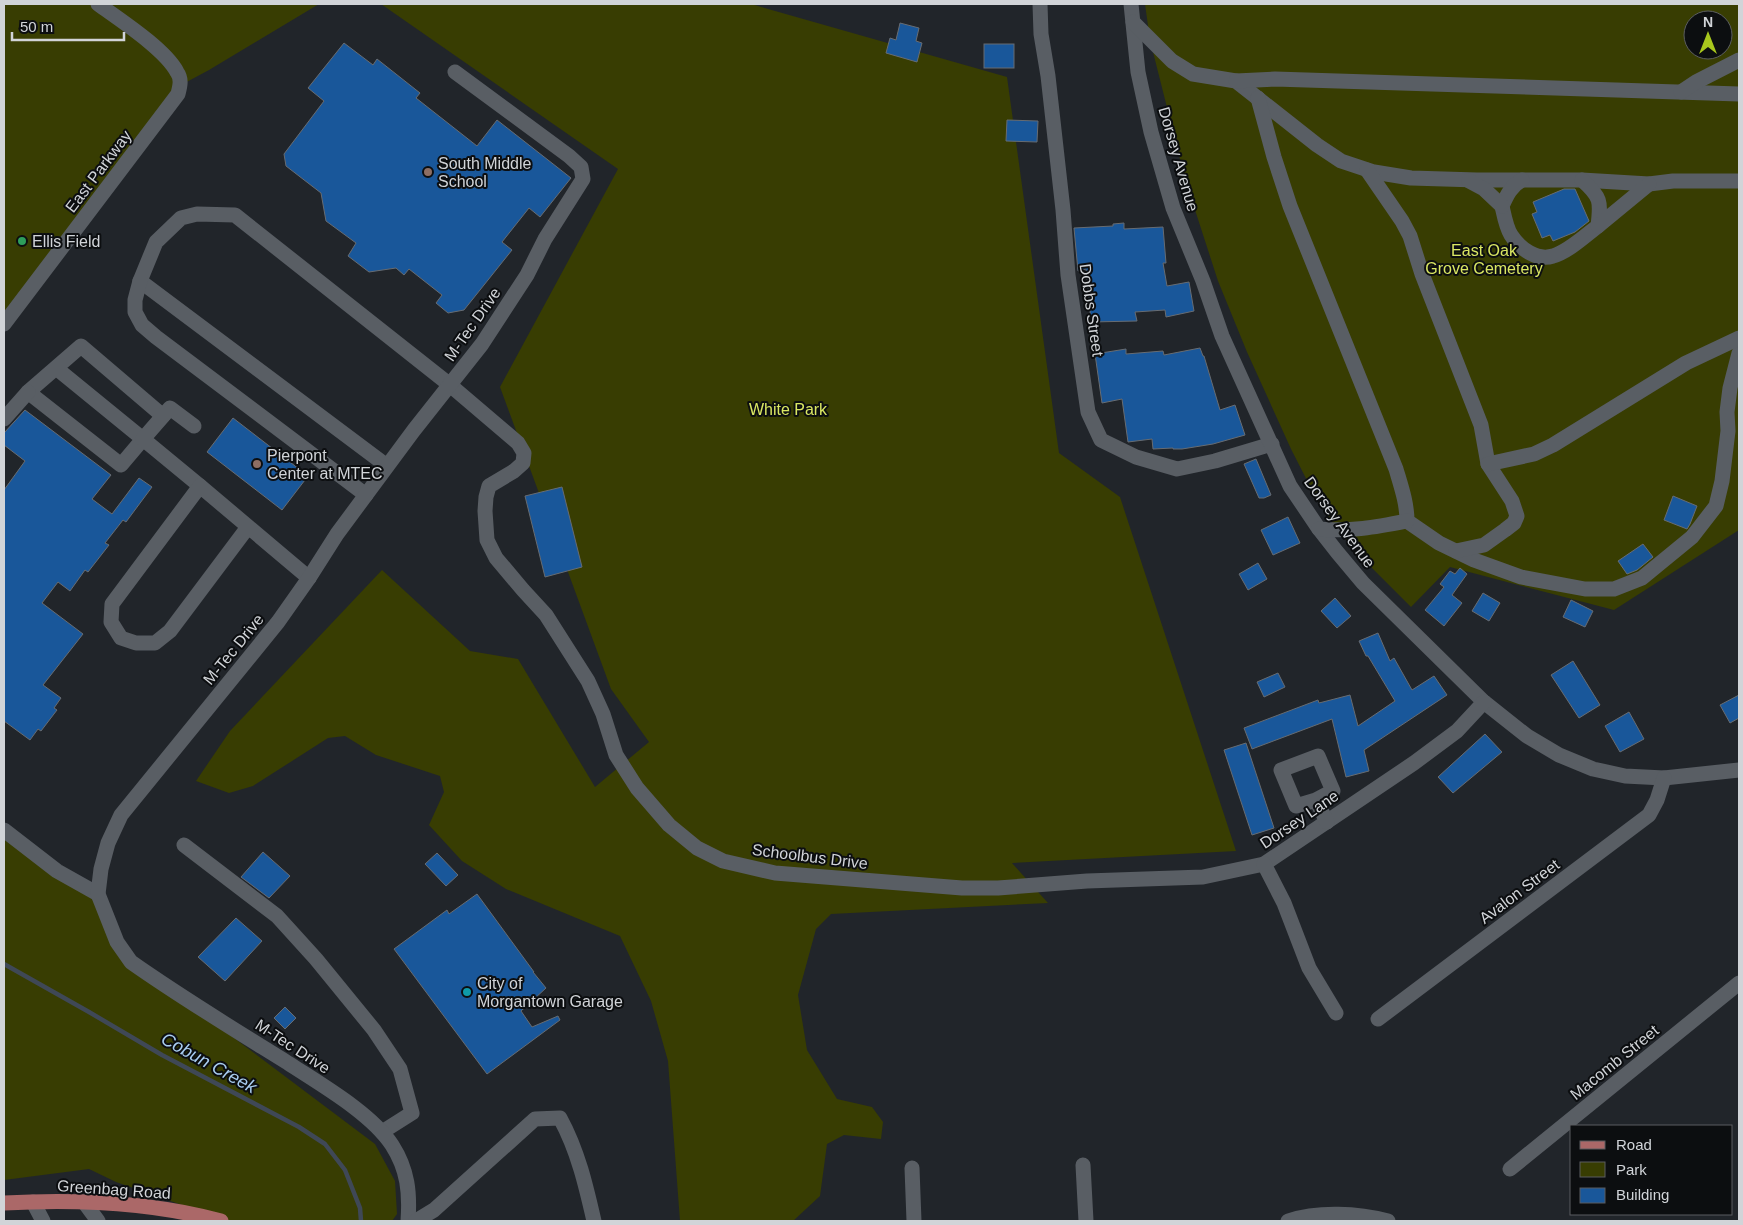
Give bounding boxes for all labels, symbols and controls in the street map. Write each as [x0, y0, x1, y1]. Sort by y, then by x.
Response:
scale bar [12, 10, 125, 42]
north arrow [1683, 10, 1733, 60]
text: N [1703, 14, 1713, 30]
text: 50 m [20, 18, 53, 35]
street label: Dorsey Avenue [1155, 105, 1202, 214]
street label: East Parkway [62, 127, 135, 215]
place label: South Middle School [438, 155, 531, 190]
marker: South Middle School [422, 166, 434, 178]
place label: Ellis Field [32, 233, 100, 250]
marker: Ellis Field [16, 235, 28, 247]
park label: East Oak Grove Cemetery [1425, 242, 1543, 277]
street label: Dobbs Street [1077, 263, 1106, 358]
street label: M-Tec Drive [441, 284, 504, 364]
park label: White Park [749, 401, 828, 418]
place label: Pierpont Center at MTEC [267, 447, 383, 482]
marker: Pierpont Center at MTEC [251, 458, 263, 470]
street label: Dorsey Avenue [1301, 474, 1378, 571]
street label: M-Tec Drive [200, 611, 267, 688]
street label: Dorsey Lane [1257, 787, 1342, 852]
street label: Schoolbus Drive [751, 841, 869, 872]
street label: Avalon Street [1476, 855, 1563, 927]
place label: City of Morgantown Garage [477, 975, 623, 1010]
marker: City of Morgantown Garage [461, 986, 473, 998]
street label: M-Tec Drive [252, 1016, 333, 1077]
street label: Macomb Street [1567, 1021, 1662, 1103]
water label: Cobun Creek [158, 1029, 261, 1098]
legend [1570, 1125, 1733, 1215]
text: Road [1616, 1136, 1652, 1153]
text: Park [1616, 1161, 1647, 1178]
street label: Greenbag Road [57, 1177, 171, 1202]
text: Building [1616, 1186, 1669, 1203]

